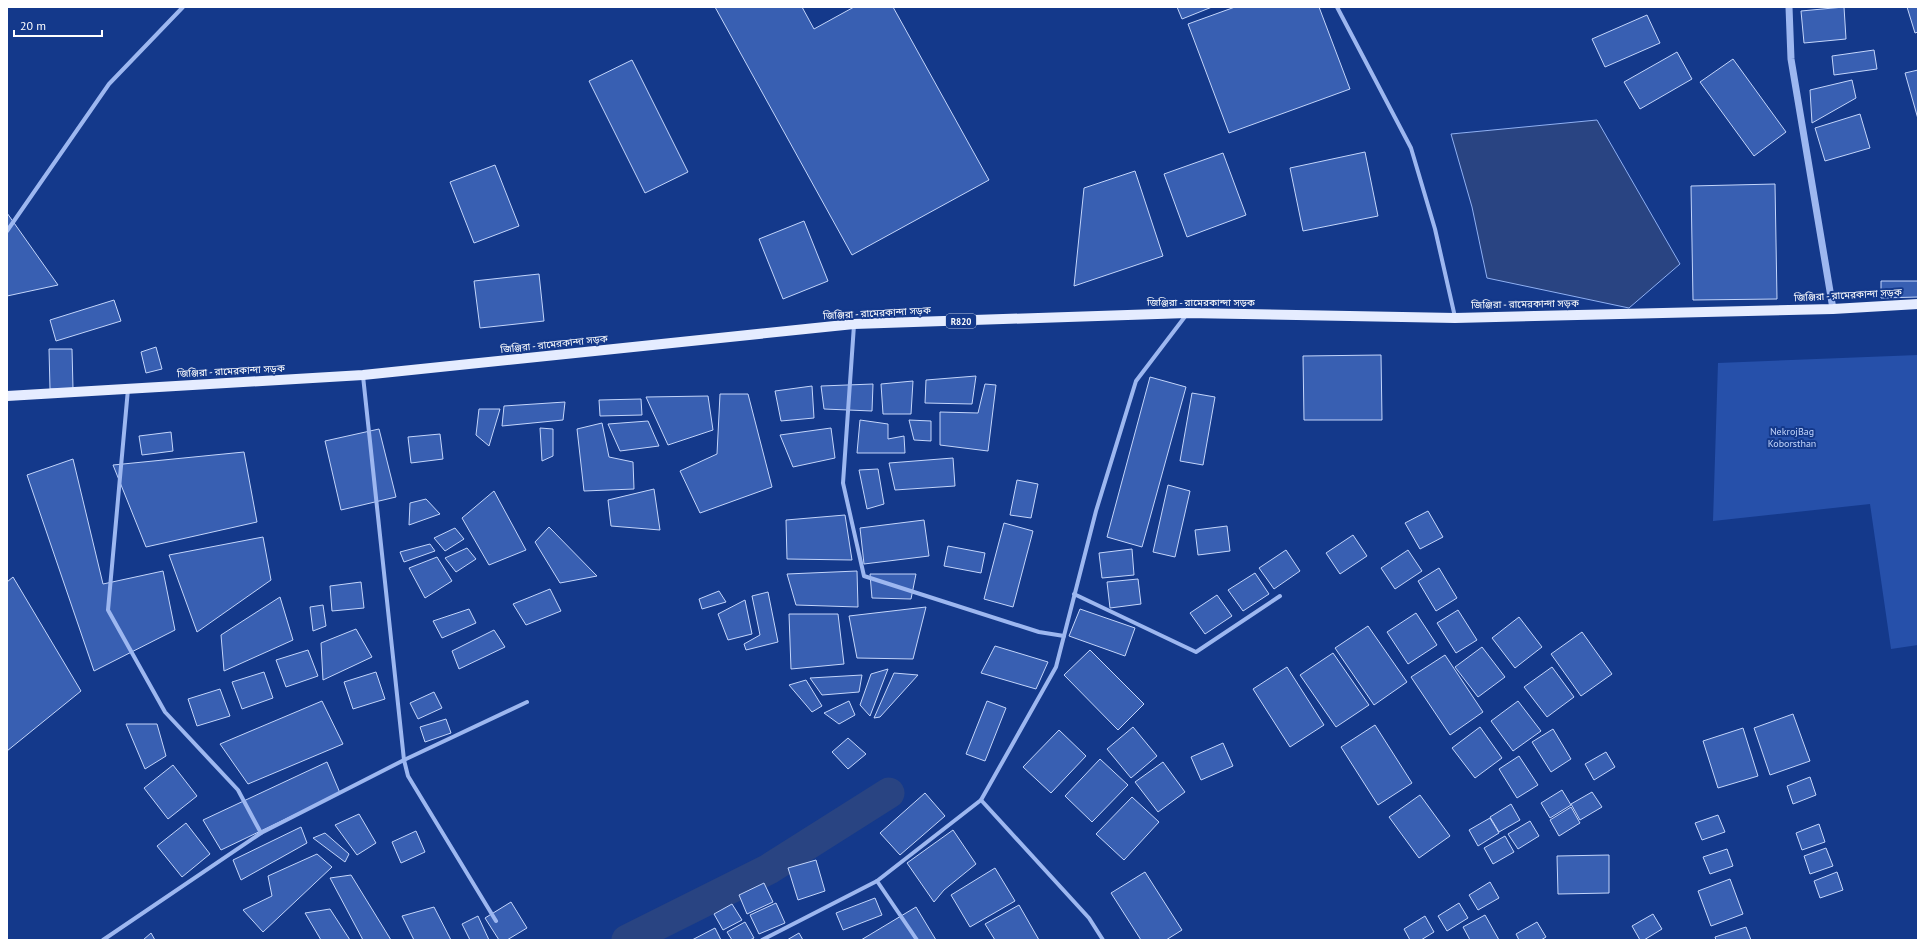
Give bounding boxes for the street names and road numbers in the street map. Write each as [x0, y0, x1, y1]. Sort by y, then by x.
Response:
street label: জিঞ্জিরা - রামেরকান্দা সড়ক [1793, 286, 1903, 304]
street label: জিঞ্জিরা - রামেরকান্দা সড়ক [1146, 296, 1256, 309]
street label: জিঞ্জিরা - রামেরকান্দা সড়ক [1470, 297, 1580, 311]
street label: জিঞ্জিরা - রামেরকান্দা সড়ক [822, 304, 932, 322]
road number: R820 [946, 314, 976, 328]
street label: জিঞ্জিরা - রামেরকান্দা সড়ক [499, 332, 609, 356]
street label: জিঞ্জিরা - রামেরকান্দা সড়ক [176, 362, 286, 380]

